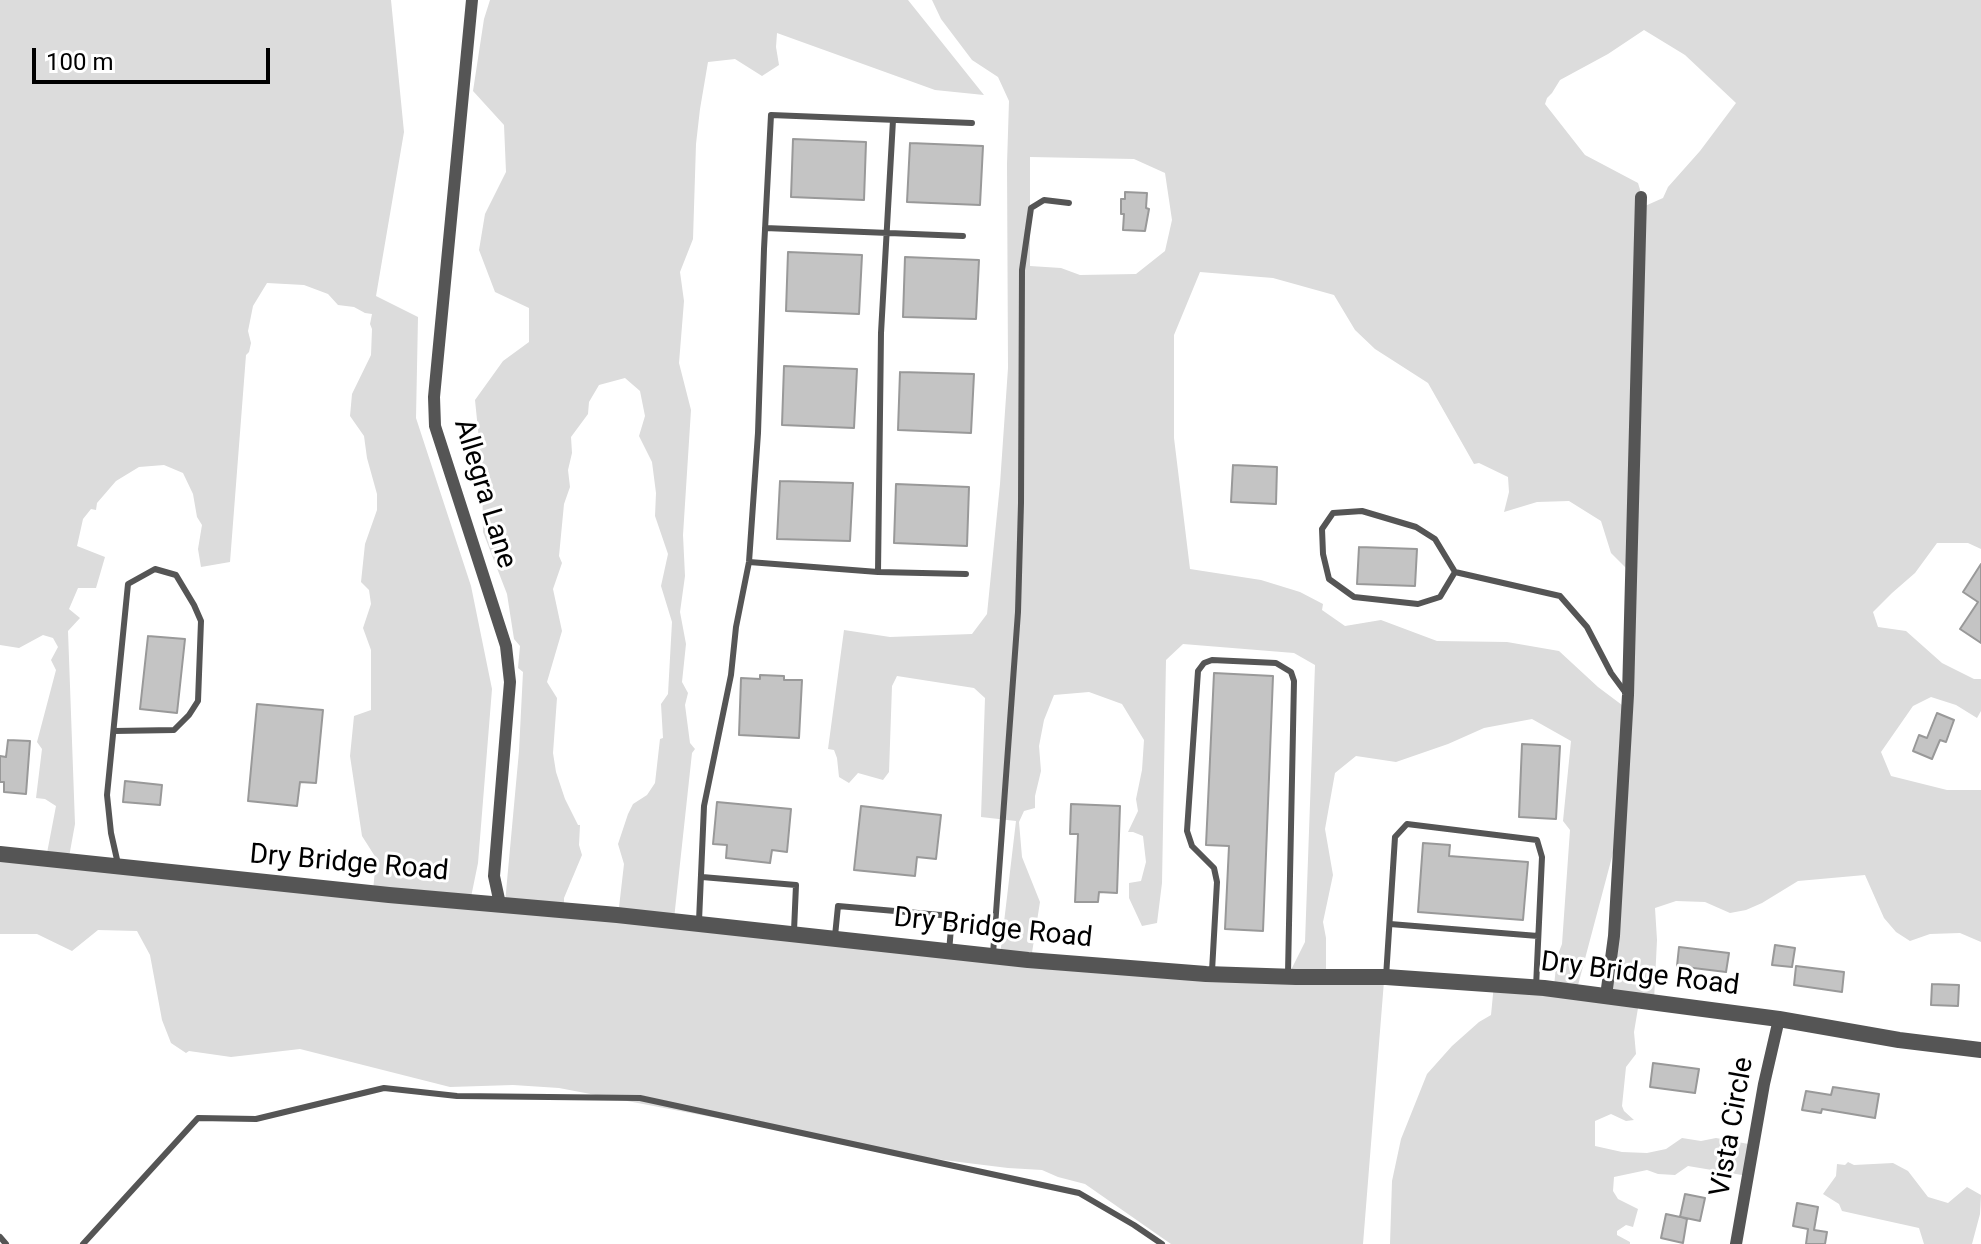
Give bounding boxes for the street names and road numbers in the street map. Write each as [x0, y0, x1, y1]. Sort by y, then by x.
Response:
street label: Allegra Lane [445, 415, 523, 573]
street label: Dry Bridge Road [248, 839, 450, 889]
street label: Dry Bridge Road [892, 902, 1094, 956]
street label: Dry Bridge Road [1539, 946, 1741, 1004]
street label: Vista Circle [1704, 1055, 1762, 1199]

